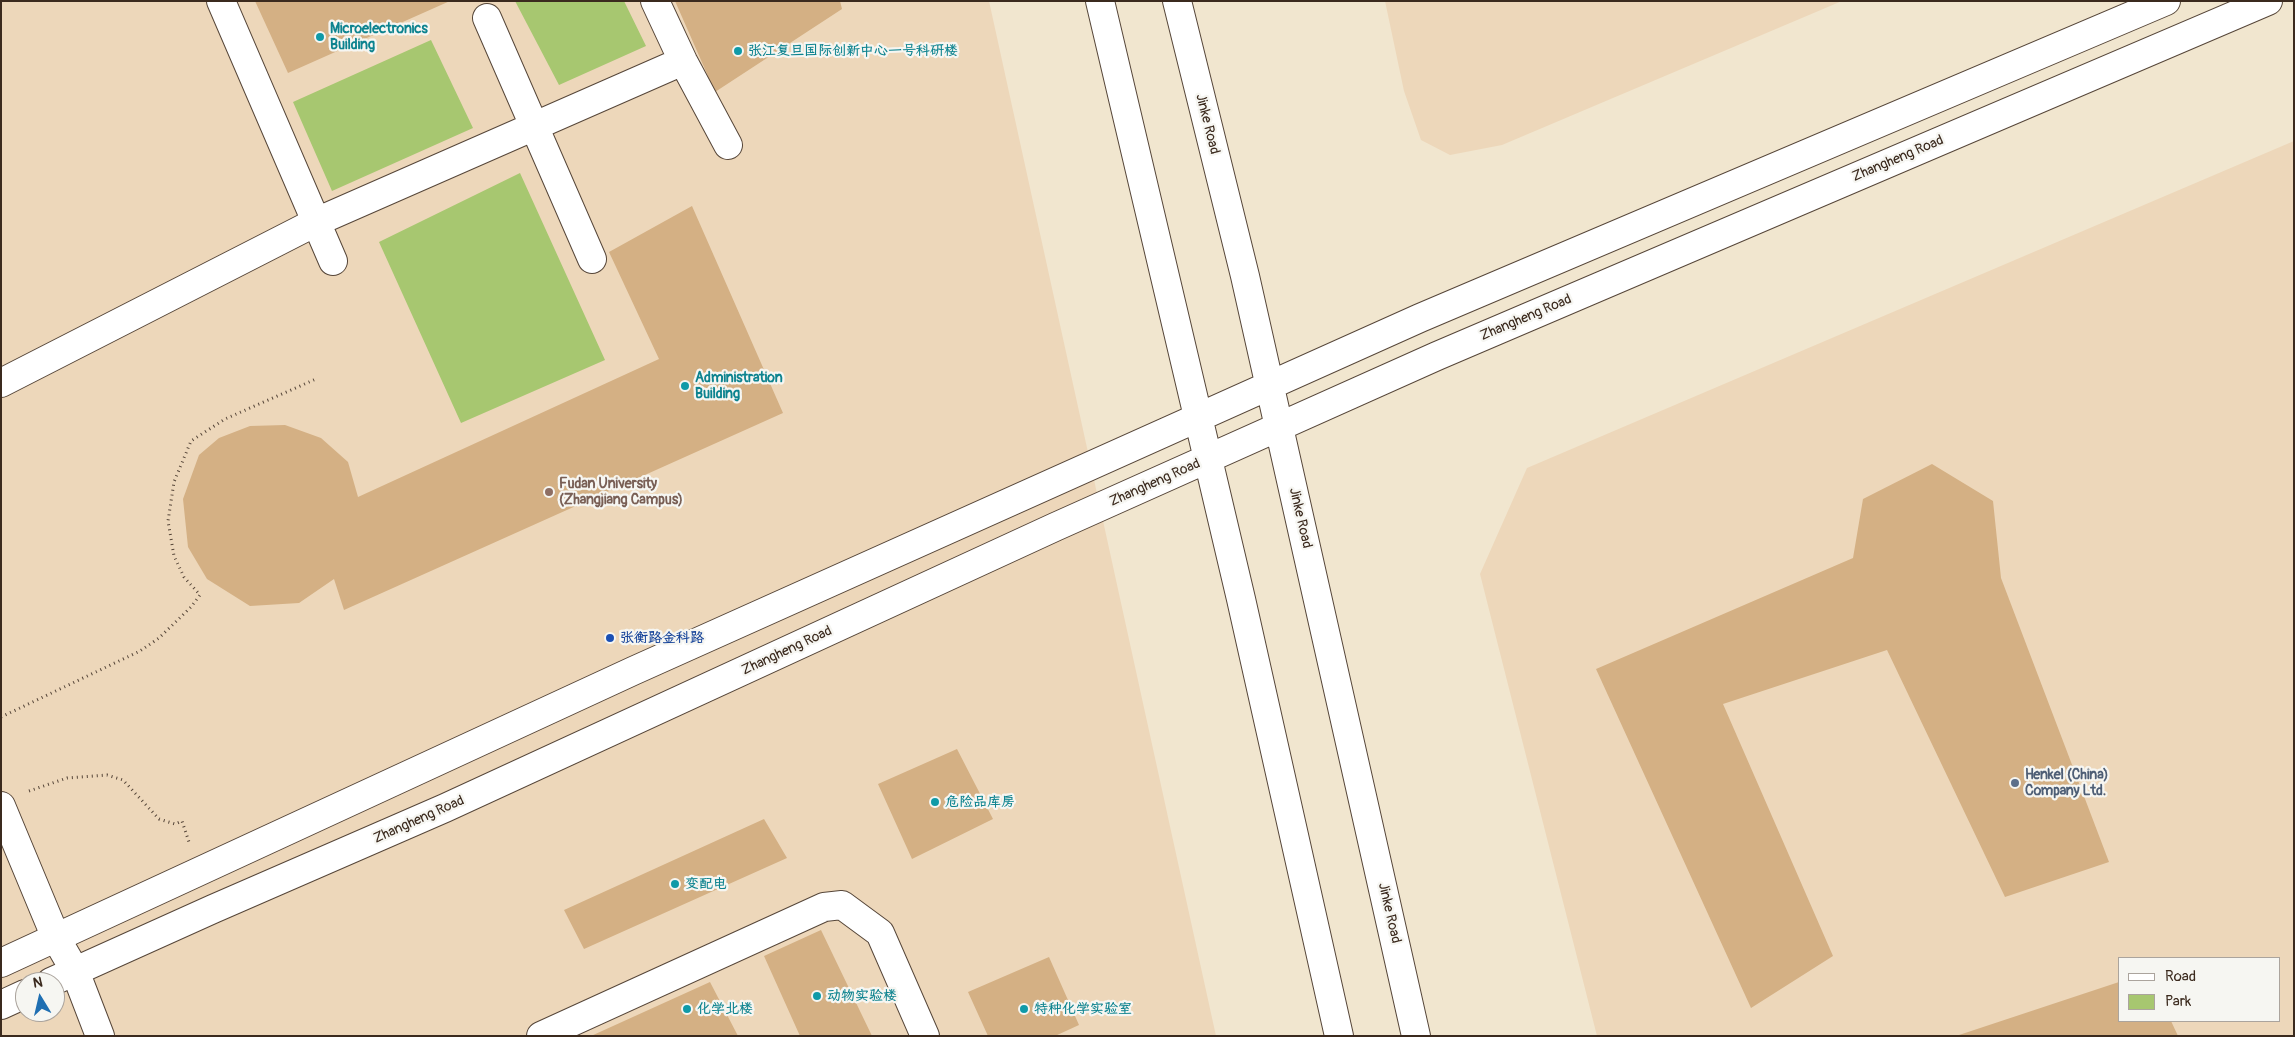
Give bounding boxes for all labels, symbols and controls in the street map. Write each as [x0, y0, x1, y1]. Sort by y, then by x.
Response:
place label: Microelectronics Building [330, 21, 428, 54]
marker: Microelectronics Building [314, 31, 326, 43]
place label: 张江复旦国际创新中心一号科研楼 [748, 43, 958, 59]
marker: 张江复旦国际创新中心一号科研楼 [732, 45, 744, 57]
street label: Jinke Road [1191, 92, 1223, 156]
street label: Zhangheng Road [1850, 132, 1946, 186]
street label: Zhangheng Road [1478, 291, 1574, 345]
place label: Administration Building [695, 370, 783, 402]
marker: Administration Building [679, 380, 691, 392]
street label: Zhangheng Road [1107, 455, 1203, 511]
place label: Fudan University (Zhangjiang Campus) [559, 476, 683, 508]
marker: Fudan University (Zhangjiang Campus) [543, 486, 555, 498]
street label: Jinke Road [1285, 486, 1315, 550]
street label: Zhangheng Road [739, 623, 835, 679]
place label: 张衡路金科路 [620, 630, 704, 646]
marker: 张衡路金科路 [604, 632, 616, 644]
place label: Henkel (China) Company Ltd. [2025, 767, 2108, 800]
marker: Henkel (China) Company Ltd. [2009, 777, 2021, 789]
street label: Zhangheng Road [371, 792, 467, 848]
place label: 危险品库房 [945, 794, 1015, 810]
marker: 危险品库房 [929, 796, 941, 808]
place label: 变配电 [685, 876, 727, 892]
marker: 变配电 [669, 878, 681, 890]
street label: Jinke Road [1374, 881, 1404, 945]
legend [2118, 957, 2280, 1022]
text: Road [2165, 967, 2196, 986]
north arrow [15, 972, 65, 1022]
text: N [32, 974, 44, 992]
place label: 动物实验楼 [827, 988, 897, 1004]
marker: 动物实验楼 [811, 990, 823, 1002]
text: Park [2165, 992, 2191, 1011]
place label: 化学北楼 [697, 1001, 753, 1017]
place label: 特种化学实验室 [1034, 1001, 1132, 1017]
marker: 化学北楼 [681, 1003, 693, 1015]
marker: 特种化学实验室 [1018, 1003, 1030, 1015]

